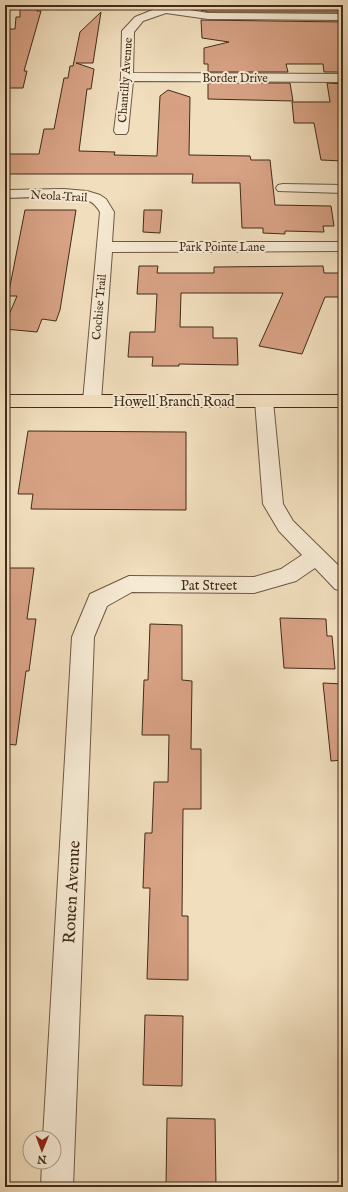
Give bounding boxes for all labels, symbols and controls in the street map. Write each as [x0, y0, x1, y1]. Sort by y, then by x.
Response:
street label: Chantilly Avenue [115, 36, 136, 123]
street label: Border Drive [202, 71, 268, 86]
street label: Neola Trail [30, 188, 89, 206]
street label: Park Pointe Lane [179, 240, 265, 255]
street label: Cochise Trail [89, 273, 110, 341]
street label: Howell Branch Road [113, 393, 235, 411]
street label: Pat Street [181, 577, 238, 595]
street label: Rouen Avenue [59, 840, 86, 944]
north arrow [22, 1130, 62, 1170]
text: N [36, 1152, 48, 1166]

